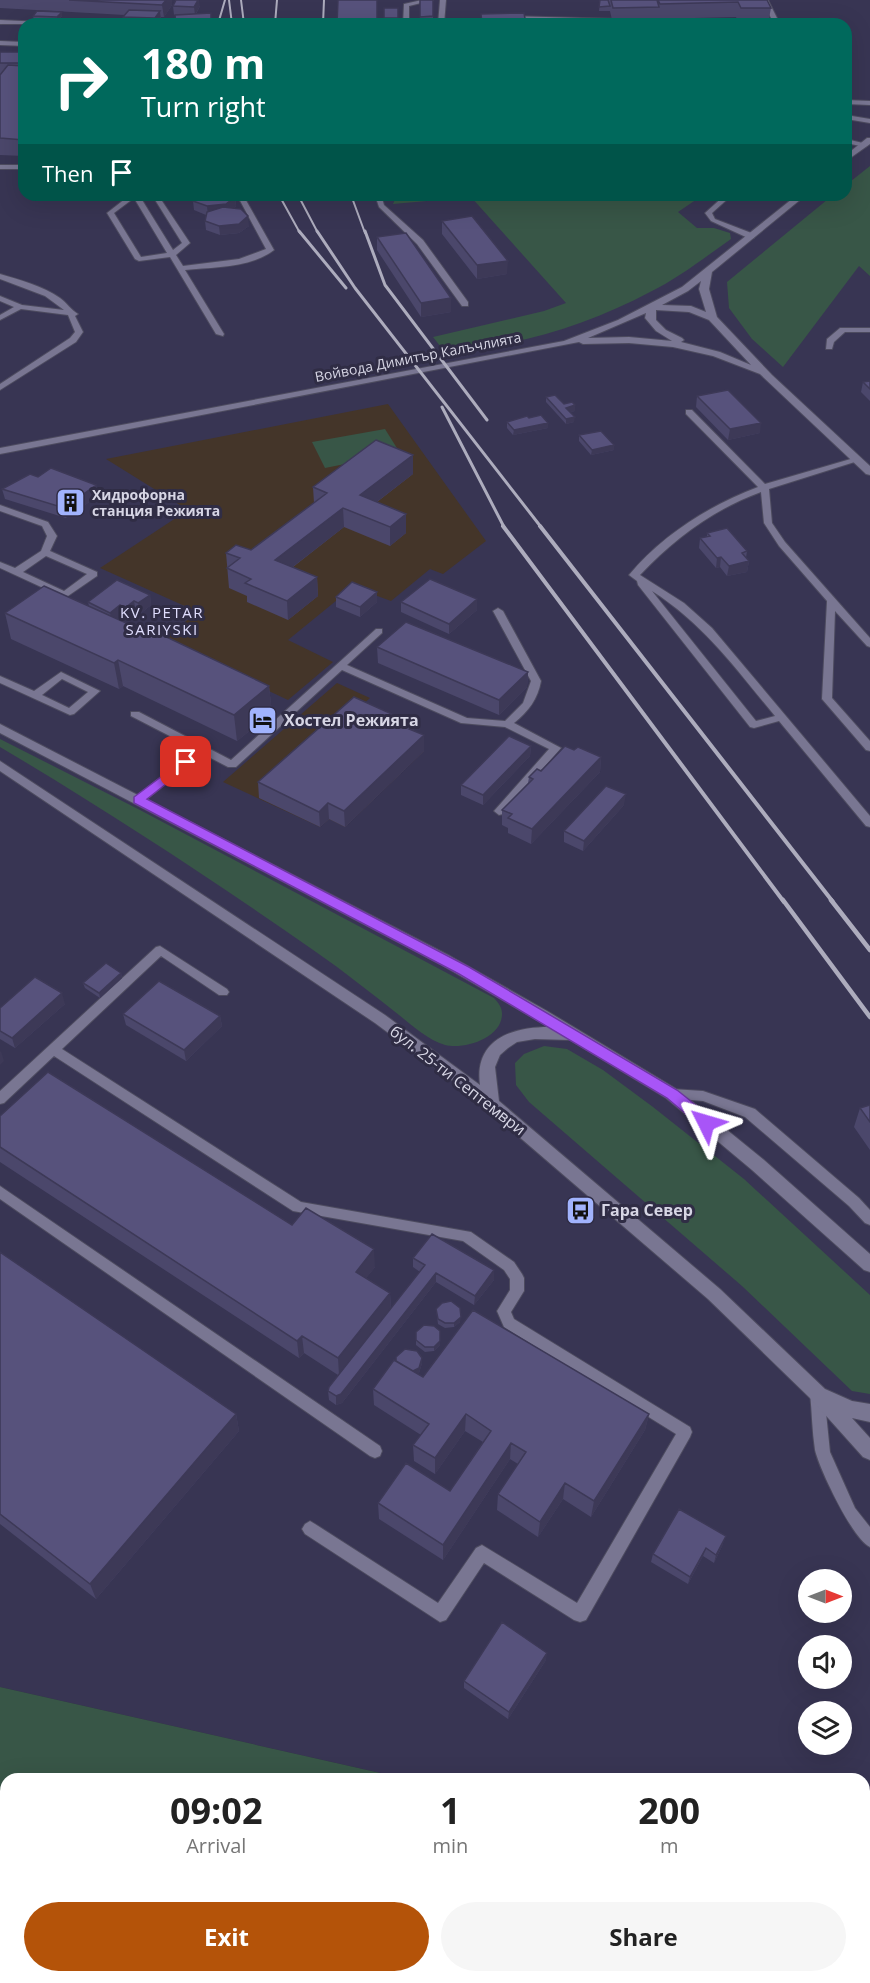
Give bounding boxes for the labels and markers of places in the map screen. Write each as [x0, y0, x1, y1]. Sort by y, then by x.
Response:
place label: Хидрофорна станция Режията [92, 485, 220, 520]
building icon: Хидрофорна станция Режията [55, 487, 87, 519]
hotel icon: Хостел Режията [247, 704, 279, 736]
place label: Хостел Режията [284, 709, 419, 731]
pin [160, 736, 211, 787]
bus stop icon: Гара Север [564, 1194, 596, 1226]
place label: Гара Север [601, 1199, 693, 1221]

